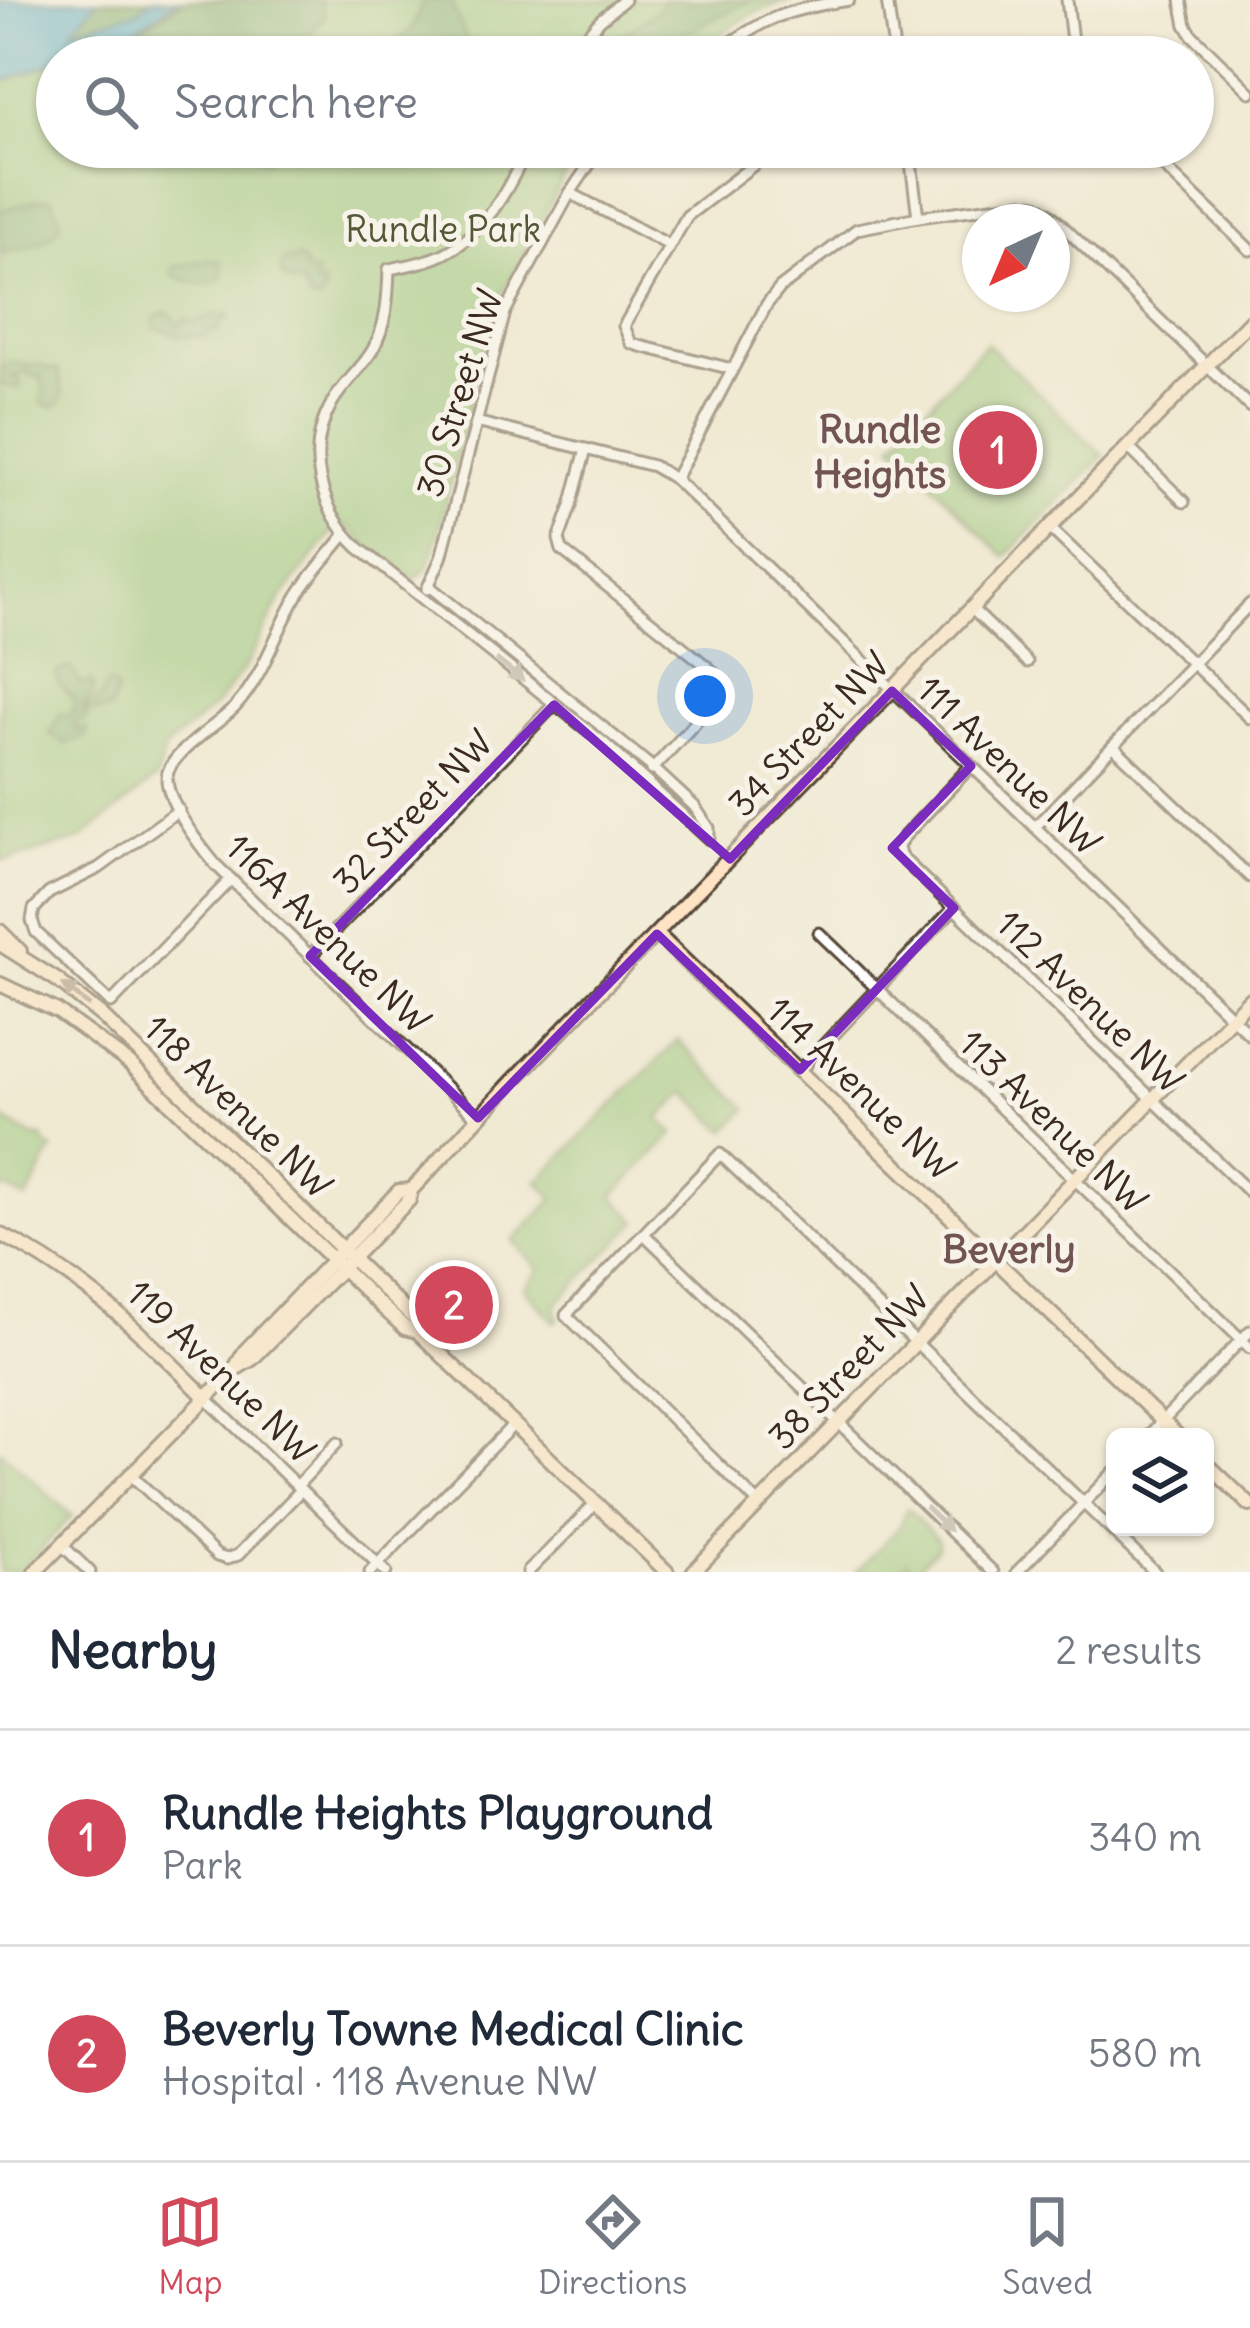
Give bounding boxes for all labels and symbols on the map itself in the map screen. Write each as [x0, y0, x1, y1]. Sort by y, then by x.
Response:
north arrow [962, 204, 1070, 312]
park label: Rundle Park [345, 207, 541, 252]
street label: 30 Street NW [407, 284, 513, 502]
district label: Rundle Heights [814, 405, 946, 499]
pin: 1 [959, 405, 1037, 495]
street label: 34 Street NW [719, 642, 899, 826]
one-way arrow [494, 657, 525, 682]
your location [675, 666, 735, 726]
street label: 111 Avenue NW [908, 667, 1110, 865]
street label: 32 Street NW [324, 720, 502, 904]
street label: 116A Avenue NW [216, 825, 440, 1043]
street label: 112 Avenue NW [987, 901, 1193, 1103]
one-way arrow [60, 983, 91, 1008]
street label: 114 Avenue NW [757, 988, 965, 1190]
street label: 118 Avenue NW [134, 1006, 342, 1208]
street label: 113 Avenue NW [949, 1021, 1157, 1223]
district label: Beverly [942, 1225, 1076, 1274]
pin: 2 [415, 1260, 493, 1350]
street label: 119 Avenue NW [117, 1271, 325, 1473]
street label: 38 Street NW [759, 1275, 939, 1459]
one-way arrow [923, 1504, 952, 1532]

